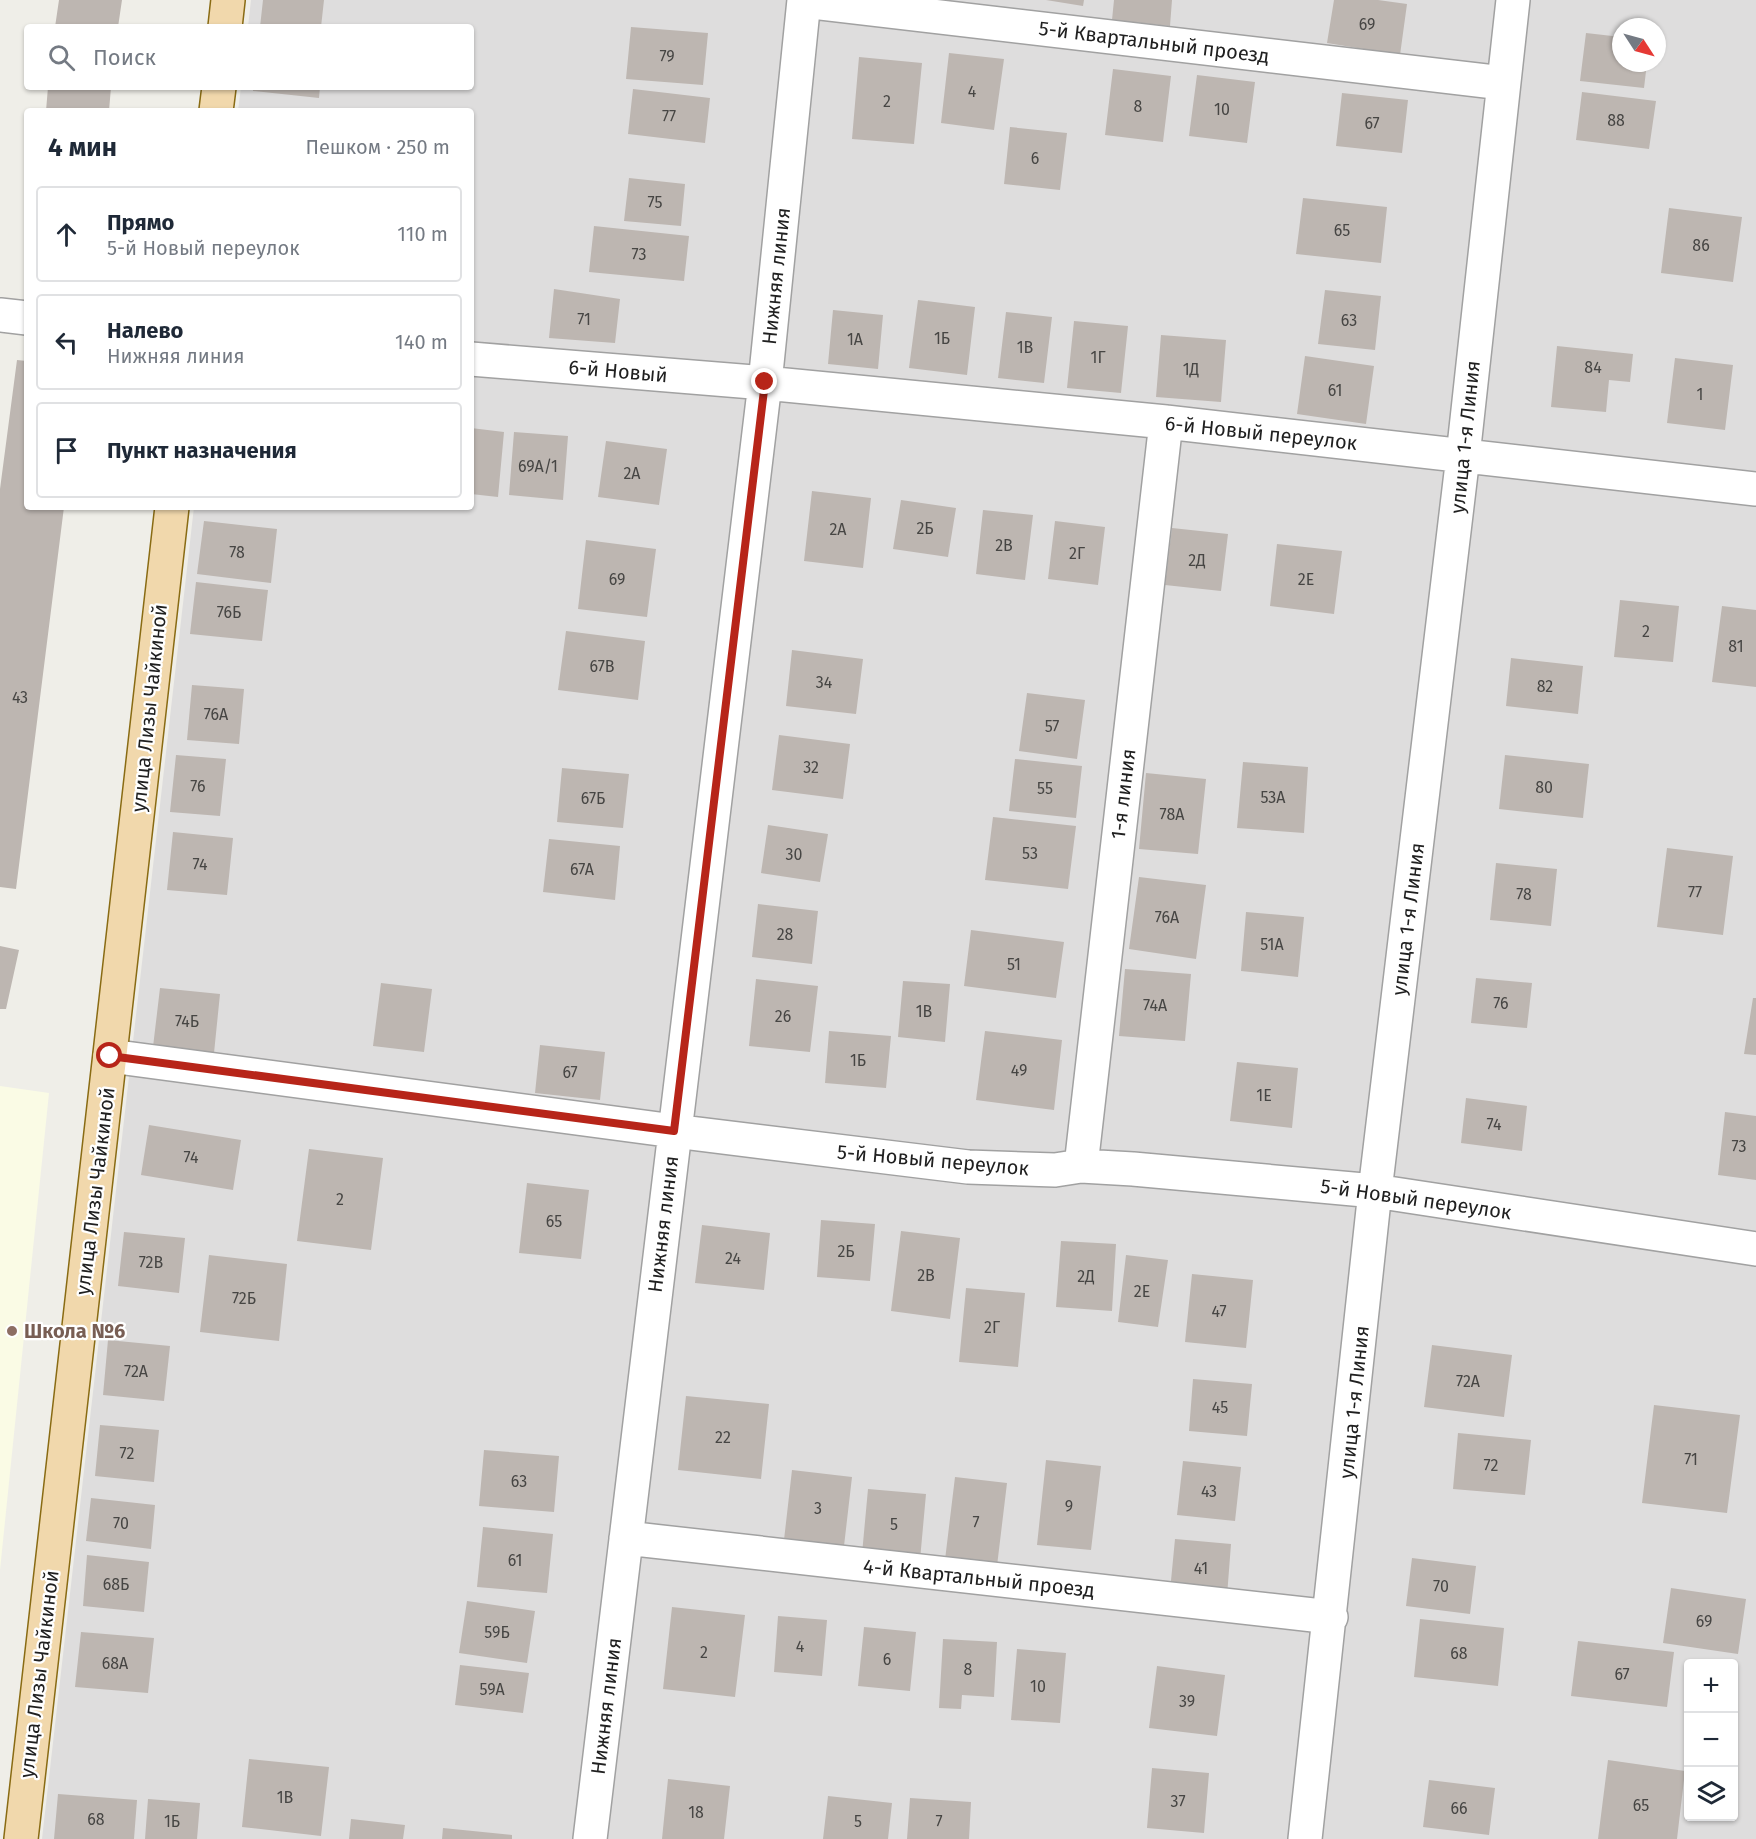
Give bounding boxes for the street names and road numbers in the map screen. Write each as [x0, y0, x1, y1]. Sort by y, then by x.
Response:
street label: 5-й Квартальный проезд [1037, 16, 1271, 68]
street label: Нижняя линия [757, 206, 795, 346]
street label: 6-й Новый [568, 355, 668, 387]
street label: улица 1-я Линия [1445, 359, 1485, 515]
street label: 6-й Новый переулок [1164, 411, 1359, 455]
street label: улица Лизы Чайкиной [126, 603, 172, 813]
street label: 1-я линия [1106, 747, 1140, 841]
street label: улица 1-я Линия [1387, 841, 1429, 997]
street label: улица Лизы Чайкиной [70, 1086, 120, 1296]
street label: 5-й Новый переулок [836, 1140, 1031, 1180]
street label: Нижняя линия [643, 1154, 683, 1294]
street label: 5-й Новый переулок [1319, 1174, 1514, 1224]
street label: улица 1-я Линия [1334, 1324, 1374, 1480]
street label: 4-й Квартальный проезд [862, 1554, 1096, 1602]
street label: улица Лизы Чайкиной [14, 1569, 64, 1779]
street label: Нижняя линия [586, 1636, 626, 1776]

